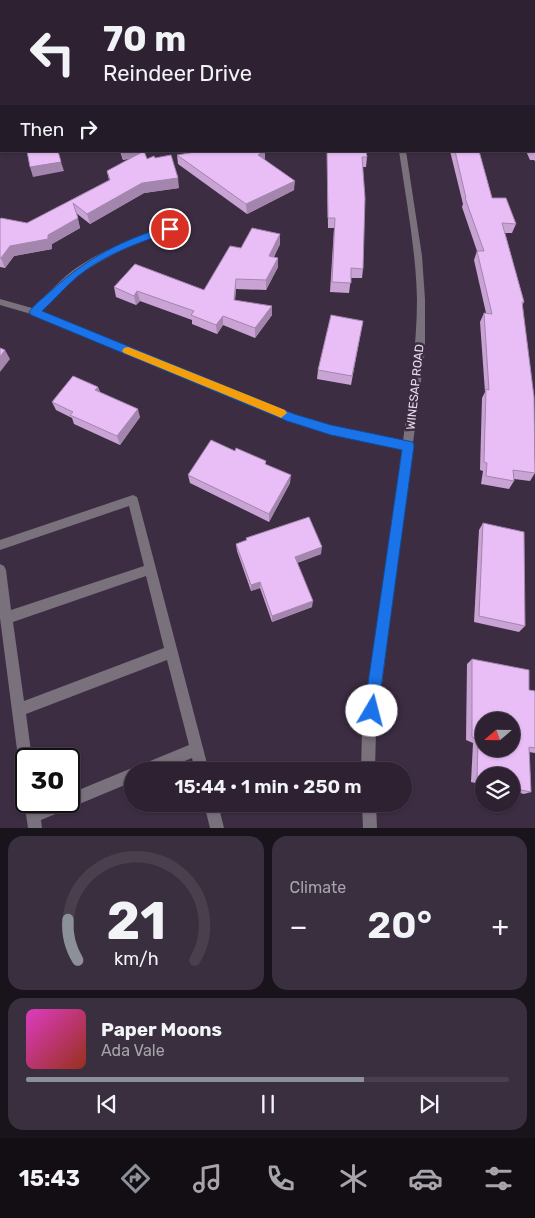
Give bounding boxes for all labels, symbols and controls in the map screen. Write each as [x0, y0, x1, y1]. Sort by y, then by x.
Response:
text: 70 m [103, 18, 186, 60]
icon: left [20, 20, 85, 85]
text: Reindeer Drive [103, 60, 252, 87]
icon: right [74, 115, 102, 143]
text: Then [20, 118, 64, 141]
pin [149, 208, 191, 250]
icon: arrive [156, 215, 184, 243]
street label: WINESAP ROAD [404, 343, 426, 431]
position arrow [345, 684, 397, 736]
north arrow [475, 712, 520, 758]
map controls [475, 712, 520, 812]
speed limit sign: 30 [15, 748, 80, 813]
button: layers [475, 767, 520, 812]
text: 15:44 · 1 min · 250 m [174, 775, 362, 798]
text: Climate [290, 878, 346, 897]
text: 21 [106, 890, 166, 952]
text: 20° [367, 902, 432, 948]
text: − [290, 910, 308, 943]
text: + [492, 910, 509, 943]
text: km/h [113, 948, 158, 969]
text: Paper Moons [101, 1018, 222, 1041]
text: Ada Vale [101, 1041, 165, 1060]
icon: previous [93, 1090, 121, 1118]
icon: pause [254, 1090, 282, 1118]
icon: next [415, 1090, 443, 1118]
icon: directions [118, 1161, 153, 1196]
icon: music [190, 1161, 225, 1196]
icon: phone [263, 1161, 298, 1196]
icon: climate [336, 1161, 371, 1196]
icon: car [408, 1161, 443, 1196]
icon: filters [481, 1161, 516, 1196]
text: 15:43 [19, 1165, 80, 1192]

